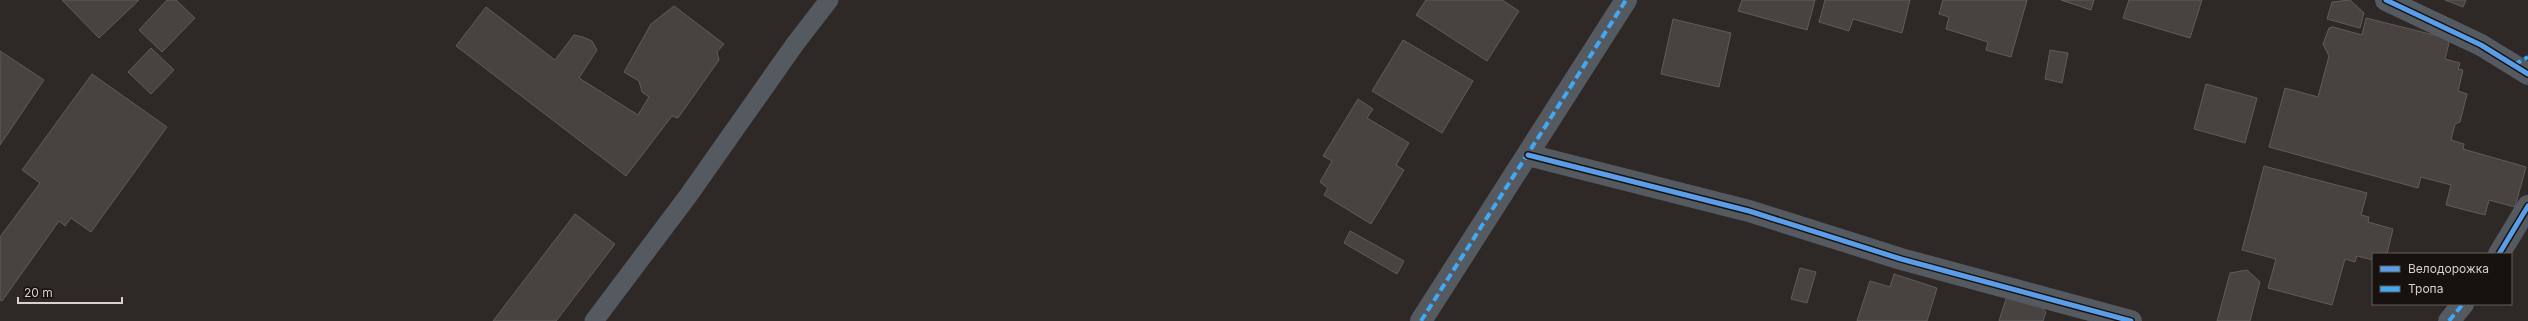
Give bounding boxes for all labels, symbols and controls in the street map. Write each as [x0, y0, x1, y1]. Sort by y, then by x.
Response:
legend [2372, 253, 2512, 305]
text: Велодорожка [2408, 261, 2489, 276]
scale bar [18, 279, 122, 305]
text: Тропа [2408, 281, 2443, 296]
text: 20 m [24, 285, 53, 300]

